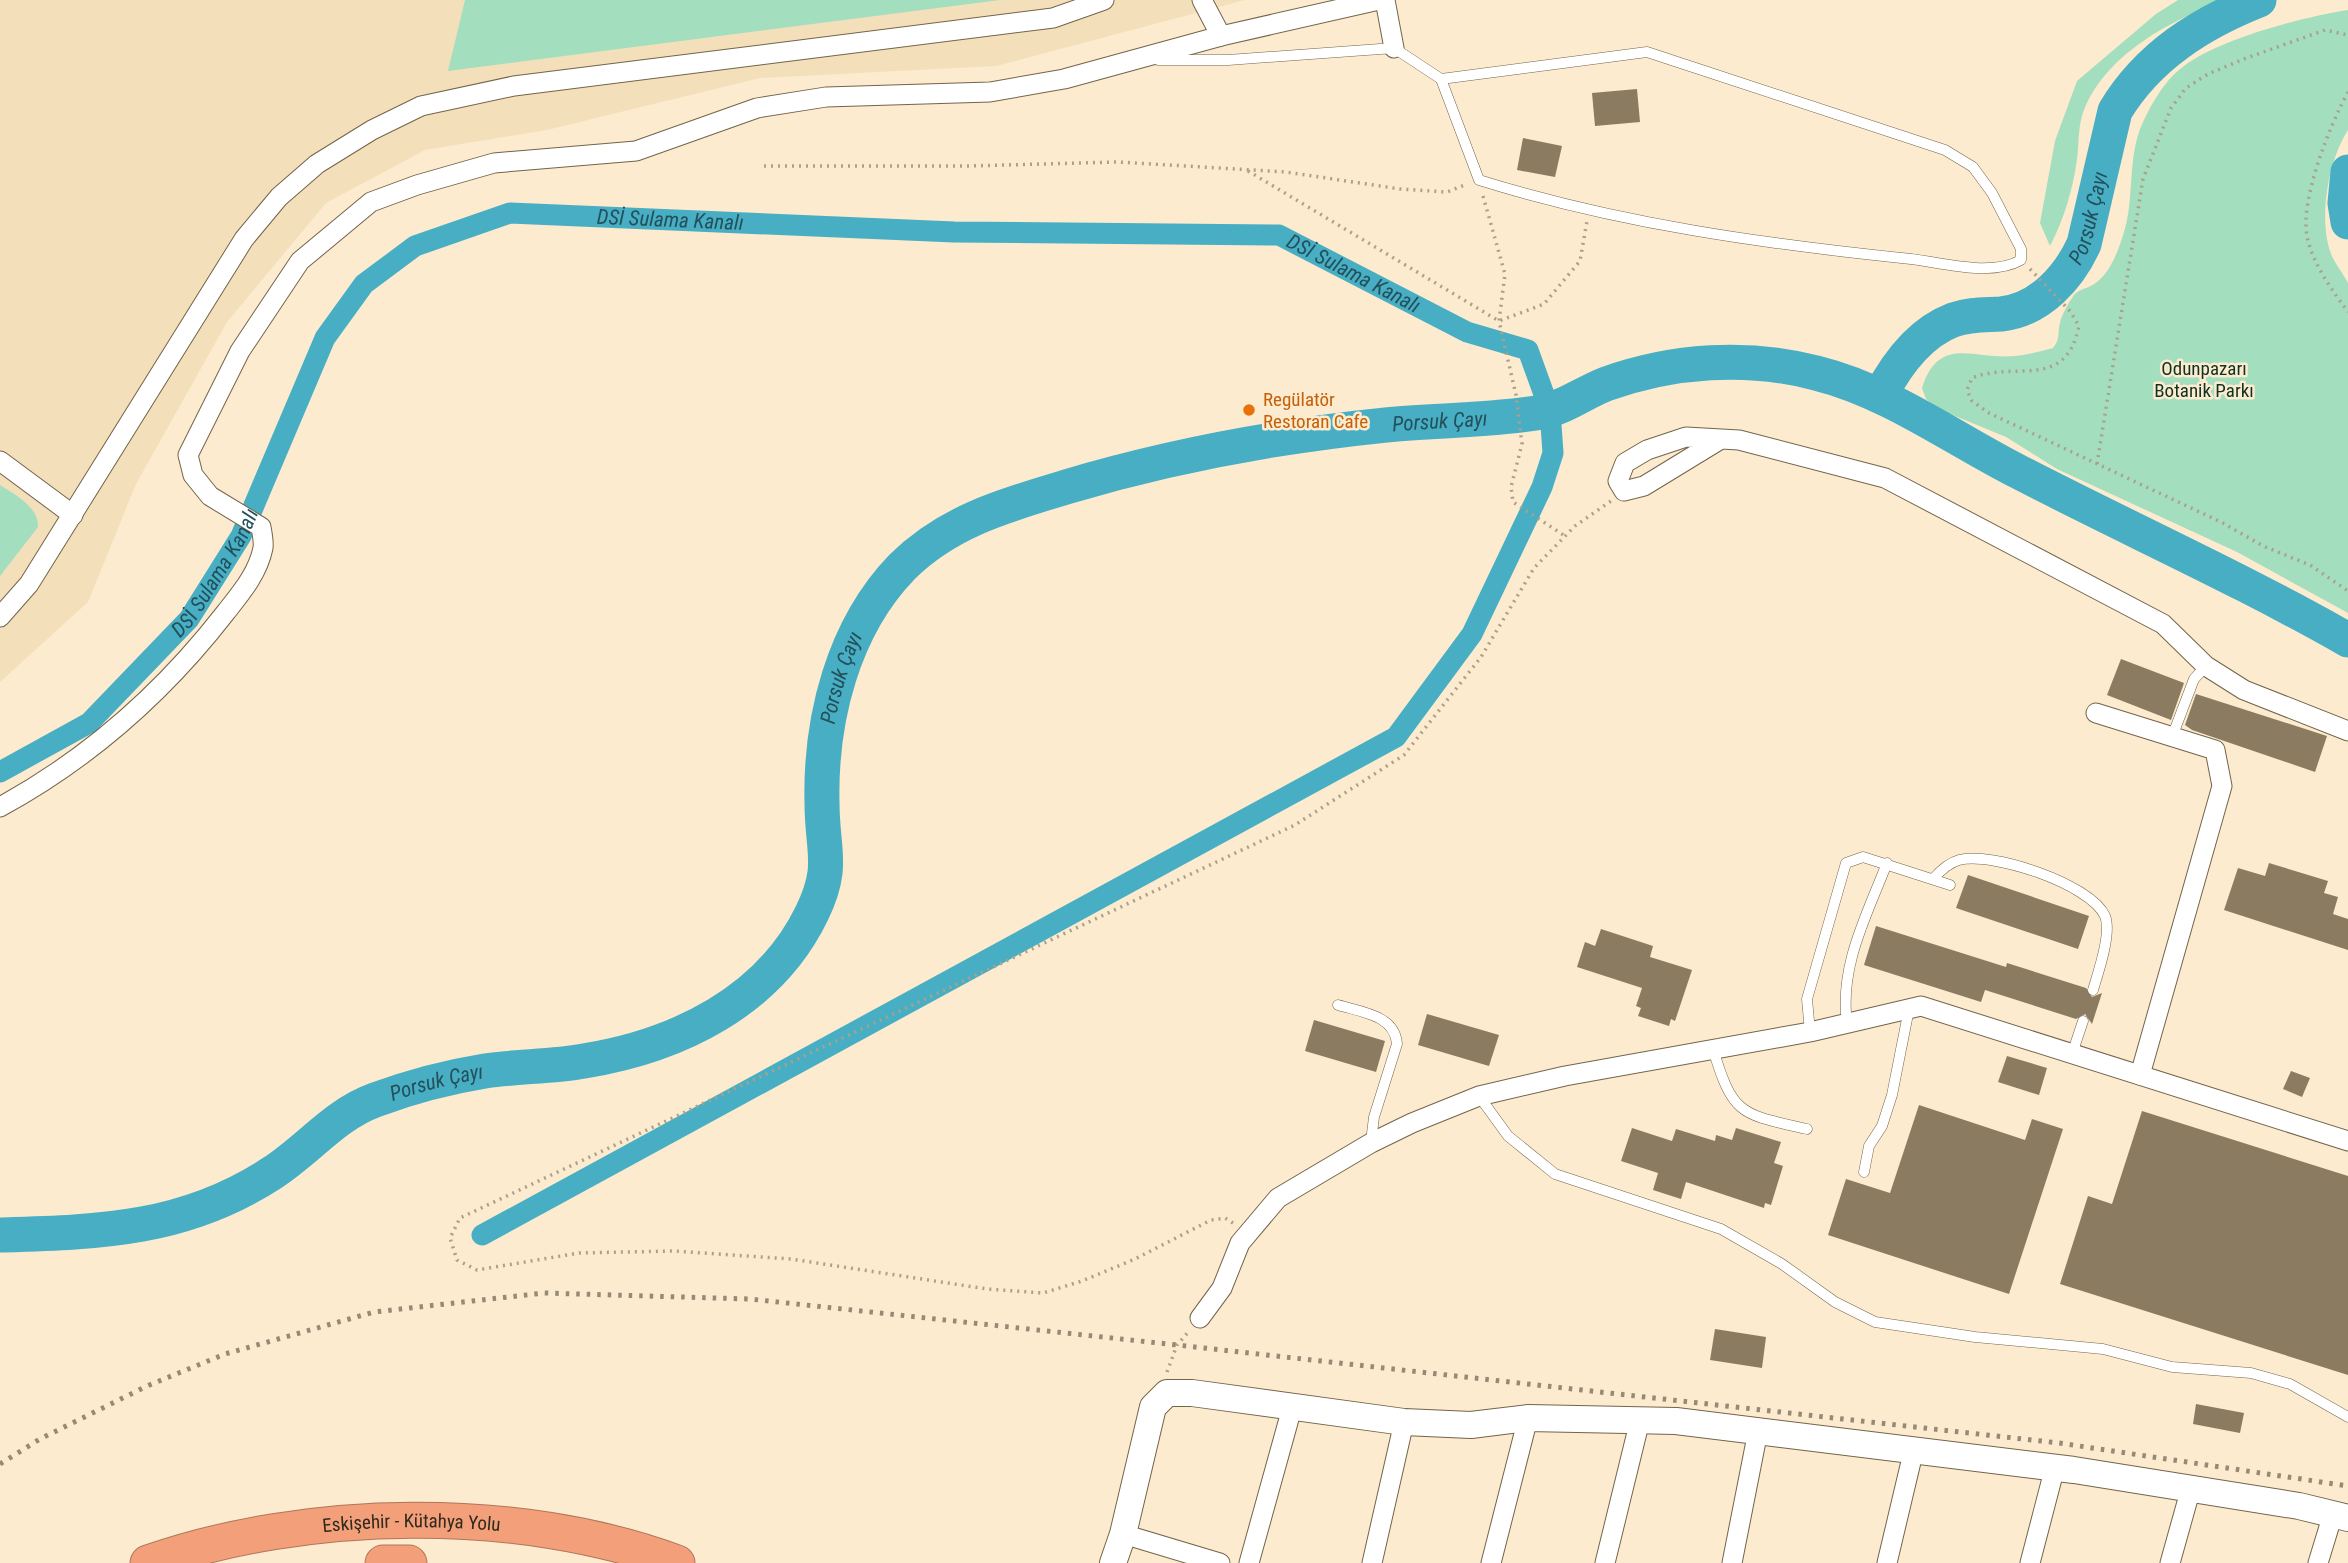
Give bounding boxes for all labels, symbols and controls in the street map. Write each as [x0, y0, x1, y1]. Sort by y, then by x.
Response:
water label: Porsuk Çayı [2064, 169, 2112, 269]
water label: DSİ Sulama Kanalı [596, 205, 744, 235]
water label: DSİ Sulama Kanalı [1283, 229, 1424, 318]
park label: Odunpazarı Botanik Parkı [2154, 357, 2254, 402]
place label: Regülatör Restoran Cafe [1263, 388, 1368, 433]
marker: Regülatör Restoran Cafe [1241, 402, 1257, 418]
water label: Porsuk Çayı [1391, 407, 1488, 436]
water label: DSİ Sulama Kanalı [166, 505, 263, 642]
water label: Porsuk Çayı [816, 628, 867, 726]
water label: Porsuk Çayı [387, 1060, 485, 1106]
street label: Eskişehir - Kütahya Yolu [321, 1509, 502, 1537]

